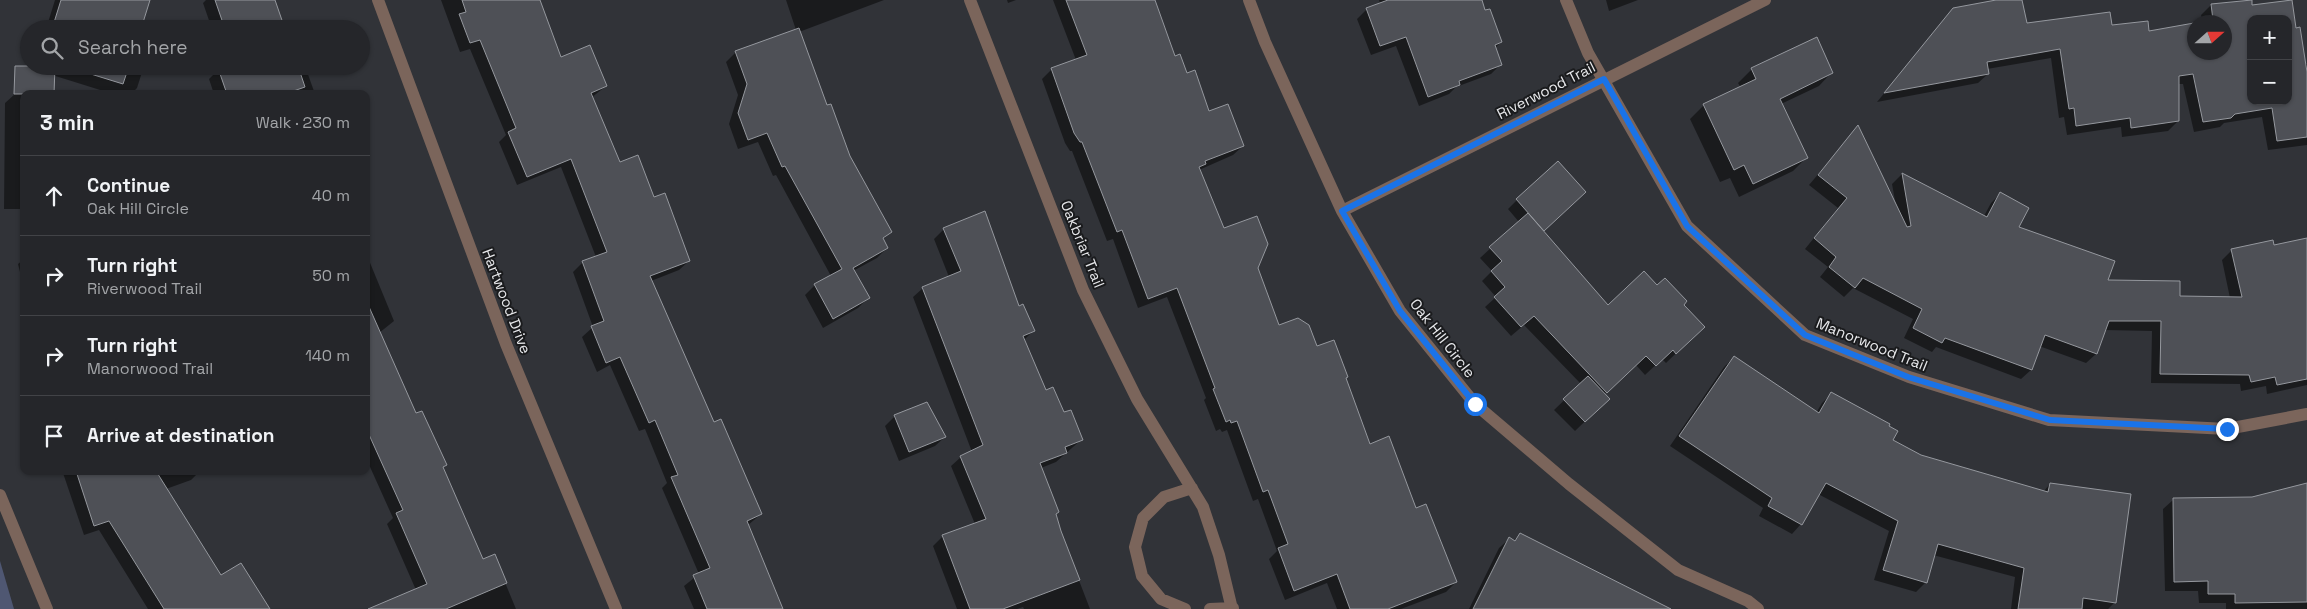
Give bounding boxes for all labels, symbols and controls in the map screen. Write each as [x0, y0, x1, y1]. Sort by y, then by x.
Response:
north arrow [2187, 15, 2232, 60]
map controls [2247, 15, 2292, 105]
button: + [2247, 15, 2292, 60]
search box [20, 20, 370, 75]
icon: search [38, 34, 66, 62]
text: Search here [78, 35, 188, 60]
street label: Riverwood Trail [1494, 57, 1598, 123]
button: − [2247, 60, 2292, 105]
text: 3 min [40, 109, 95, 136]
text: Walk · 230 m [256, 112, 350, 133]
text: Continue [87, 173, 170, 198]
icon: ahead [40, 182, 68, 210]
text: 40 m [312, 185, 350, 206]
text: Oak Hill Circle [87, 198, 189, 219]
street label: Oakbriar Trail [1057, 198, 1109, 290]
street label: Hartwood Drive [478, 246, 536, 356]
text: Turn right [87, 253, 177, 278]
icon: right [40, 262, 68, 290]
text: 50 m [312, 265, 350, 286]
text: Riverwood Trail [87, 278, 202, 299]
street label: Oak Hill Circle [1406, 295, 1480, 382]
street label: Manorwood Trail [1814, 313, 1930, 375]
text: Turn right [87, 333, 177, 358]
icon: right [40, 342, 68, 370]
text: 140 m [305, 345, 350, 366]
text: Manorwood Trail [87, 358, 213, 379]
route start [1464, 393, 1487, 416]
route end [2216, 418, 2239, 441]
icon: arrive [40, 422, 68, 450]
text: Arrive at destination [87, 423, 275, 448]

